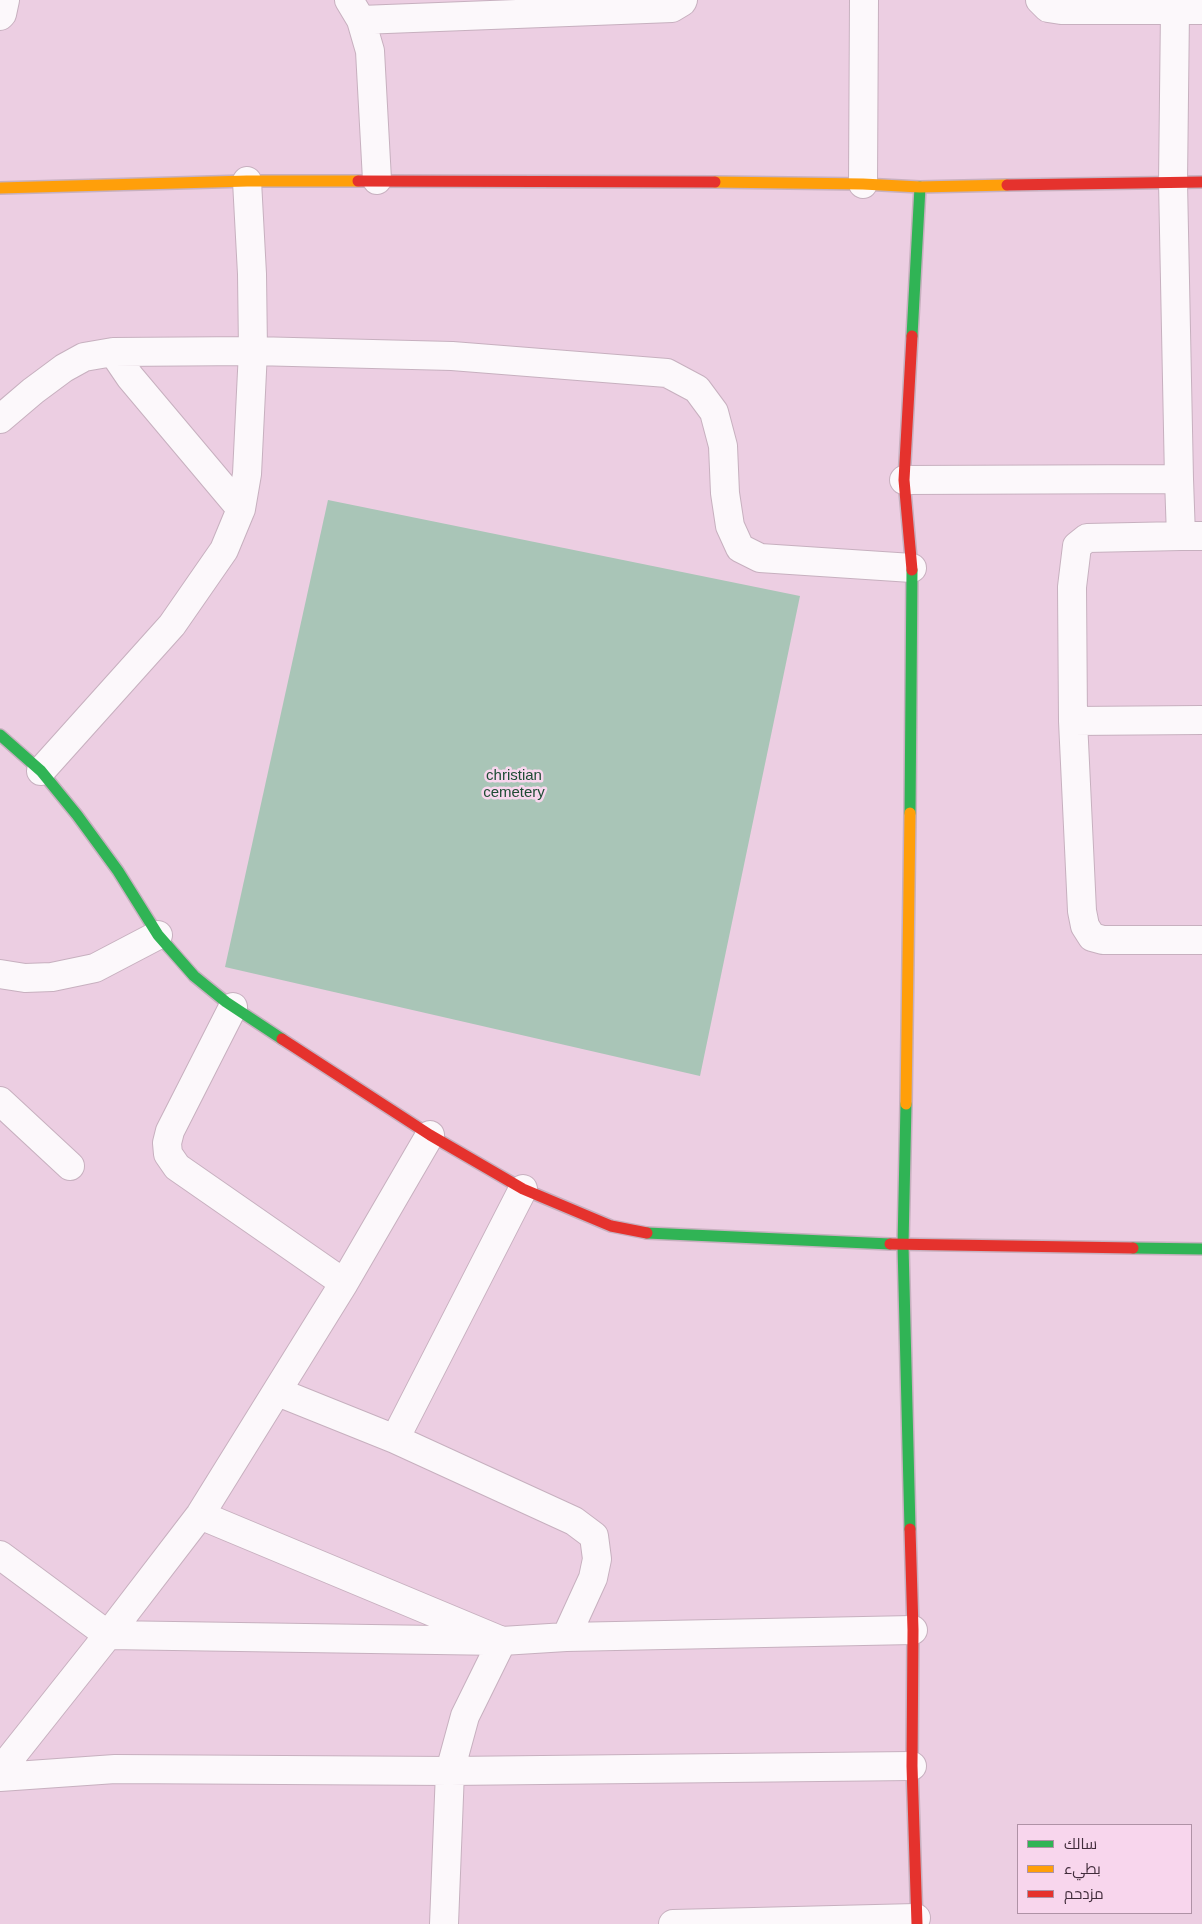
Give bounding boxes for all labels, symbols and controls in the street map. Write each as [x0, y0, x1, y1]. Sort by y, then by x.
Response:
park label: christian cemetery [483, 767, 545, 802]
legend [1017, 1824, 1192, 1914]
text: سالك [1064, 1835, 1097, 1852]
text: بطيء [1064, 1860, 1101, 1877]
text: مزدحم [1064, 1885, 1104, 1902]

